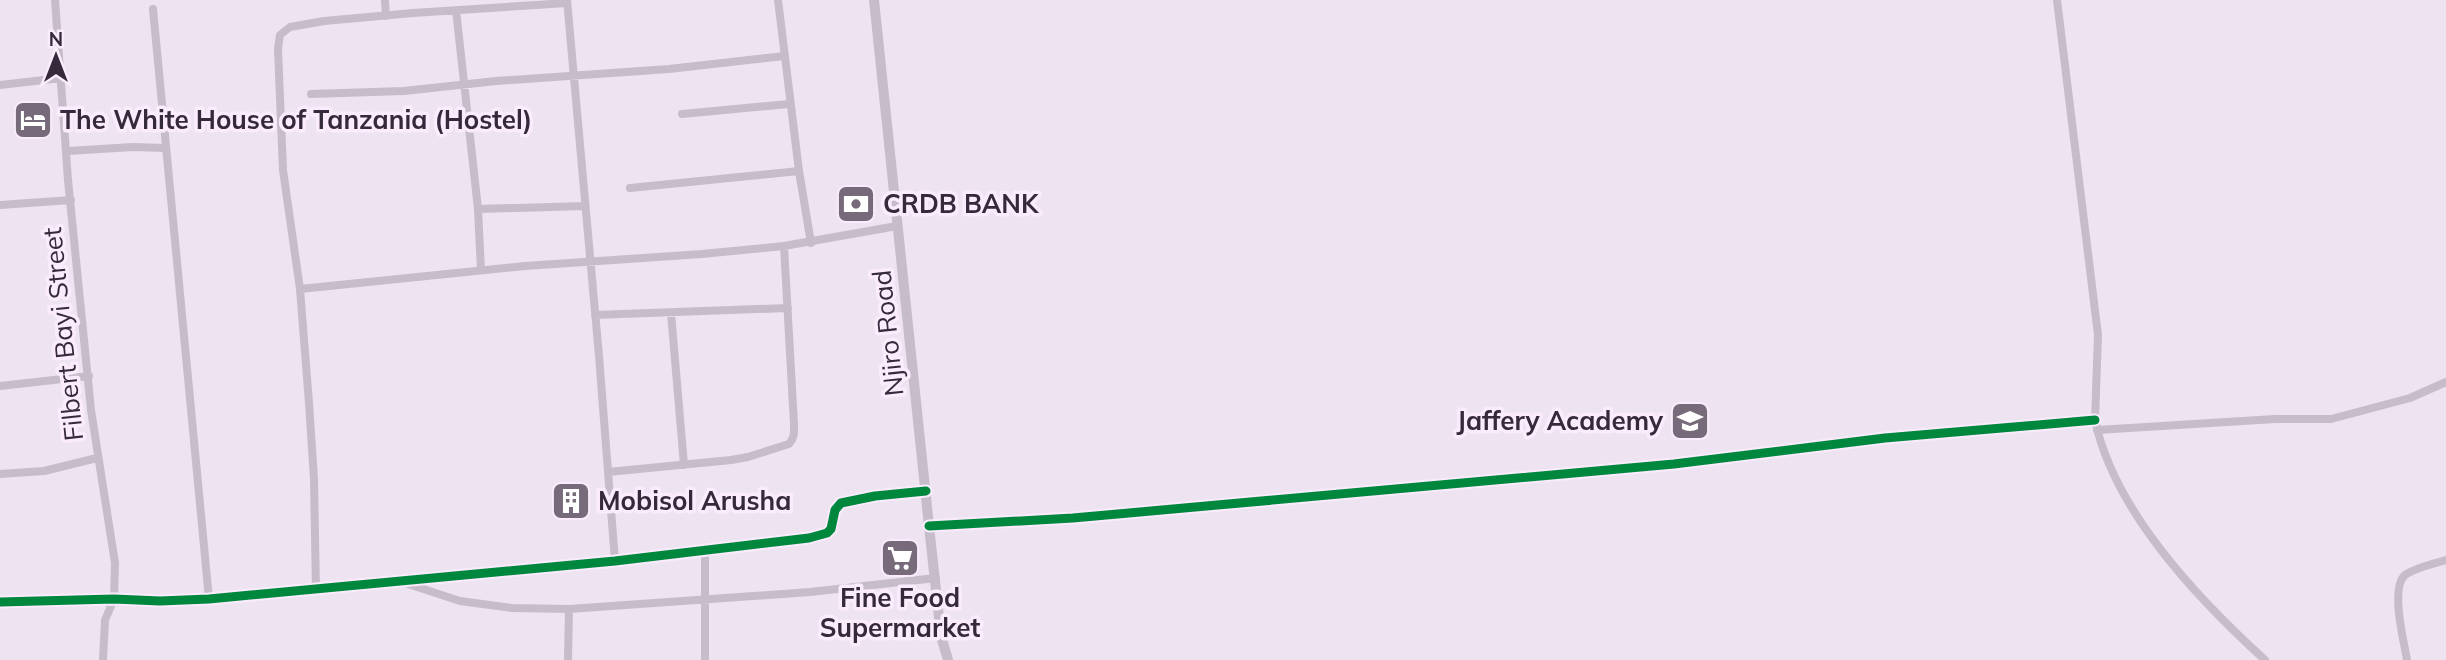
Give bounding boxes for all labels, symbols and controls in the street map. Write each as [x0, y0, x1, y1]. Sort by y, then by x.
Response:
north arrow [21, 21, 91, 91]
text: N [49, 27, 63, 51]
hotel icon: The White House of Tanzania (Hostel) [12, 99, 54, 141]
place label: The White House of Tanzania (Hostel) [60, 103, 532, 136]
bank icon: CRDB BANK [835, 183, 877, 225]
place label: CRDB BANK [883, 187, 1040, 220]
street label: Filbert Bayi Street [35, 226, 90, 442]
street label: Njiro Road [864, 268, 911, 398]
school or university icon: Jaffery Academy [1669, 400, 1711, 442]
place label: Jaffery Academy [1457, 404, 1664, 437]
building icon: Mobisol Arusha [550, 480, 592, 522]
place label: Mobisol Arusha [598, 484, 791, 517]
supermarket icon: Fine Food Supermarket [879, 537, 921, 579]
place label: Fine Food Supermarket [820, 581, 980, 644]

